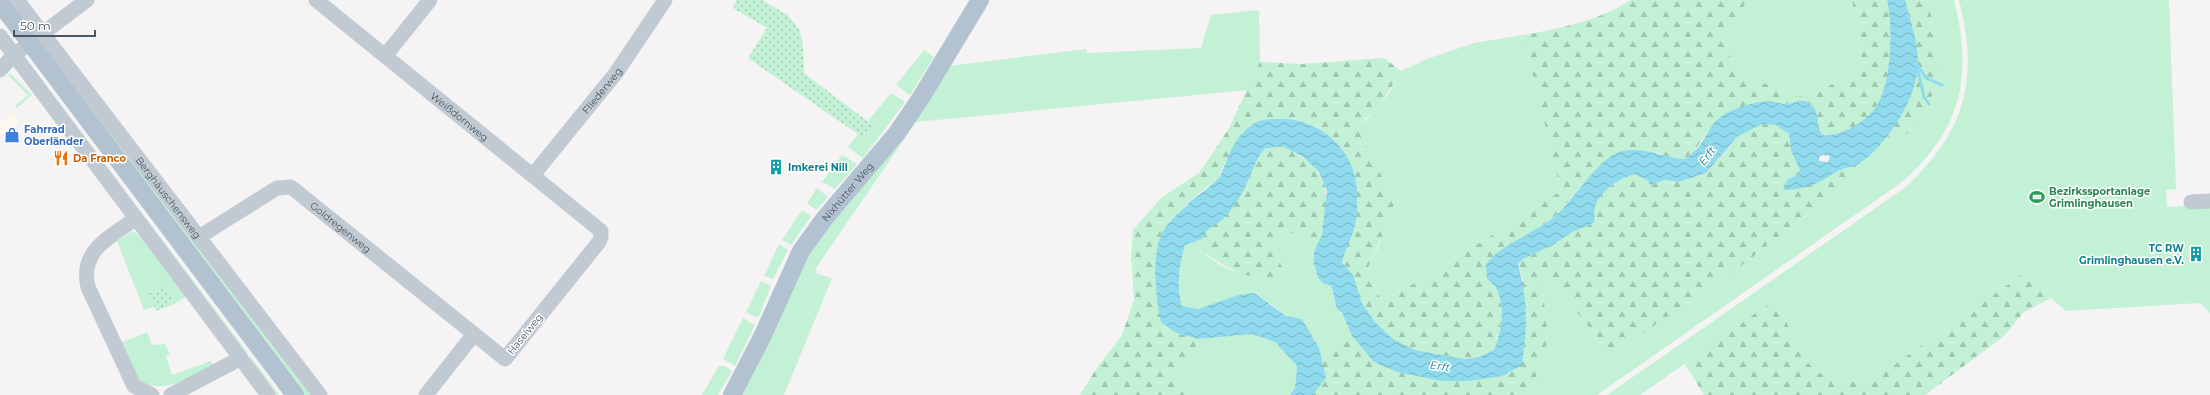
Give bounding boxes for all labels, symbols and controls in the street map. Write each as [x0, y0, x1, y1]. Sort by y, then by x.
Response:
scale bar [14, 12, 95, 38]
text: 50 m [20, 18, 51, 33]
street label: Fliederweg [579, 65, 625, 116]
street label: Weißdornweg [428, 89, 491, 144]
place label: Fahrrad Oberländer [24, 123, 84, 148]
shop icon: Fahrrad Oberländer [3, 126, 21, 144]
water label: Erft [1695, 143, 1719, 168]
restaurant icon: Da Franco [52, 149, 70, 167]
place label: Da Franco [73, 152, 126, 165]
street label: Berghäuschensweg [133, 154, 204, 241]
building icon: Imkerei Nill [767, 158, 785, 176]
street label: Nixhütter Weg [818, 159, 876, 224]
place label: Imkerei Nill [788, 161, 848, 174]
place label: Bezirkssportanlage Grimlinghausen [2049, 185, 2150, 210]
sports icon: Bezirkssportanlage Grimlinghausen [2028, 188, 2046, 206]
street label: Goldregenweg [308, 199, 374, 255]
place label: TC RW Grimlinghausen e.V. [2079, 242, 2184, 267]
building icon: TC RW Grimlinghausen e.V. [2187, 245, 2205, 263]
street label: Haselweg [504, 311, 546, 357]
water label: Erft [1429, 358, 1451, 374]

